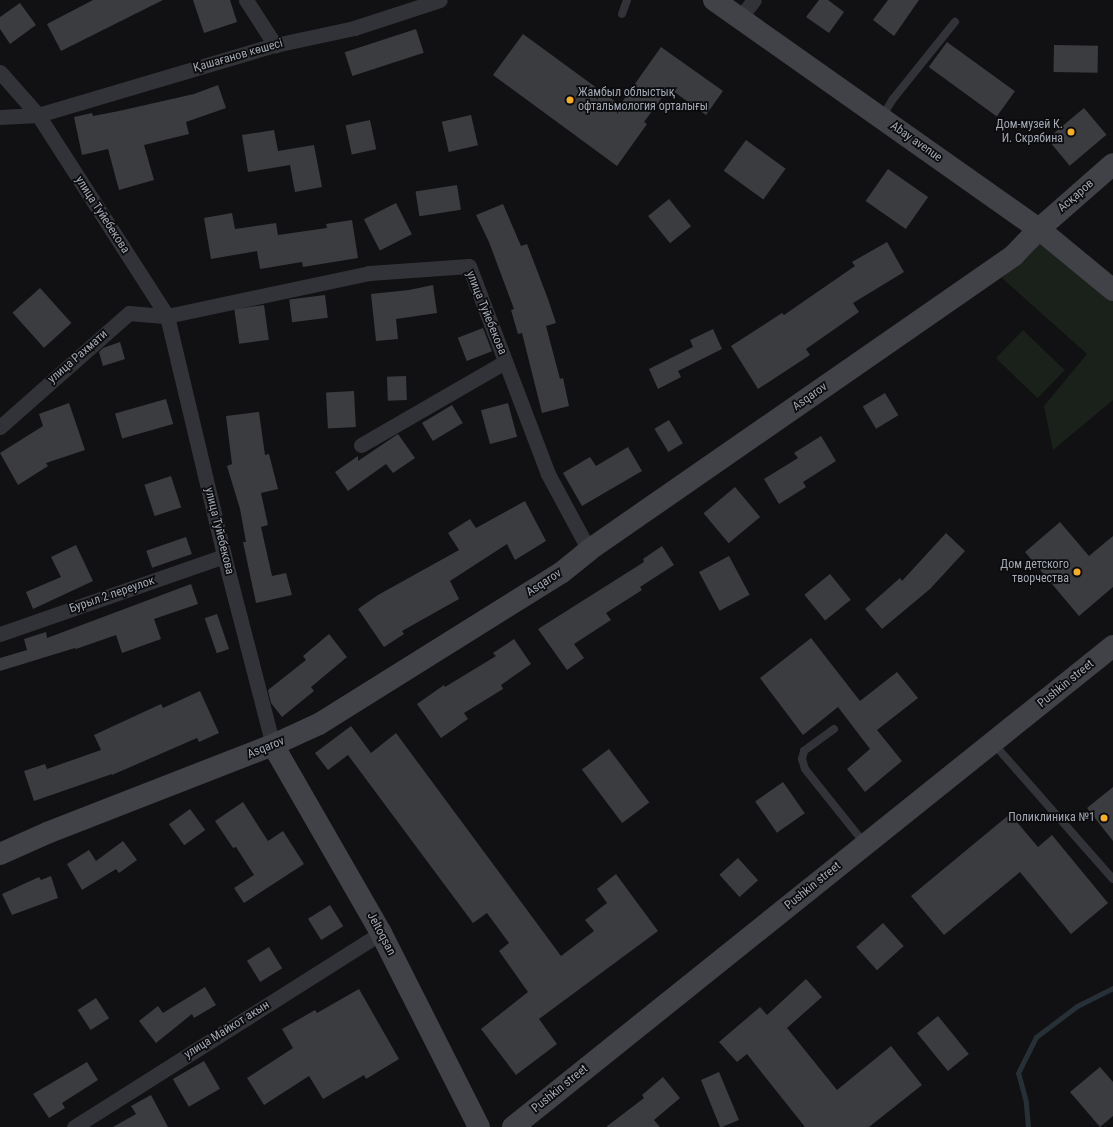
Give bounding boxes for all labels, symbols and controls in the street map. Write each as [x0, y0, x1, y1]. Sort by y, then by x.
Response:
street label: Қашағанов көшесі [192, 36, 284, 76]
place label: Жамбыл облыстық офтальмология орталығы [578, 86, 708, 114]
marker: Жамбыл облыстық офтальмология орталығы [565, 95, 575, 105]
place label: Дом-музей К. И. Скрябина [996, 118, 1063, 146]
street label: Abay avenue [887, 119, 945, 165]
marker: Дом-музей К. И. Скрябина [1066, 127, 1076, 137]
street label: улица Туйебекова [72, 174, 132, 256]
street label: Асқаров [1055, 177, 1097, 215]
street label: улица Туйебекова [463, 269, 509, 357]
street label: улица Рахмати [45, 327, 111, 387]
street label: Asqarov [790, 380, 830, 414]
street label: улица Туйебекова [201, 486, 237, 576]
place label: Дом детского творчества [1000, 558, 1069, 586]
street label: Asqarov [524, 566, 564, 600]
marker: Дом детского творчества [1072, 567, 1082, 577]
street label: Бурыл 2 переулок [68, 574, 156, 616]
street label: Pushkin street [1035, 657, 1097, 711]
street label: Asqarov [245, 734, 287, 762]
place label: Поликлиника №1 [1008, 811, 1095, 825]
marker: Поликлиника №1 [1098, 812, 1110, 824]
street label: Pushkin street [782, 859, 844, 913]
street label: Jeltoqsan [364, 910, 398, 958]
street label: улица Майкот акын [182, 998, 272, 1062]
street label: Pushkin street [529, 1062, 591, 1116]

